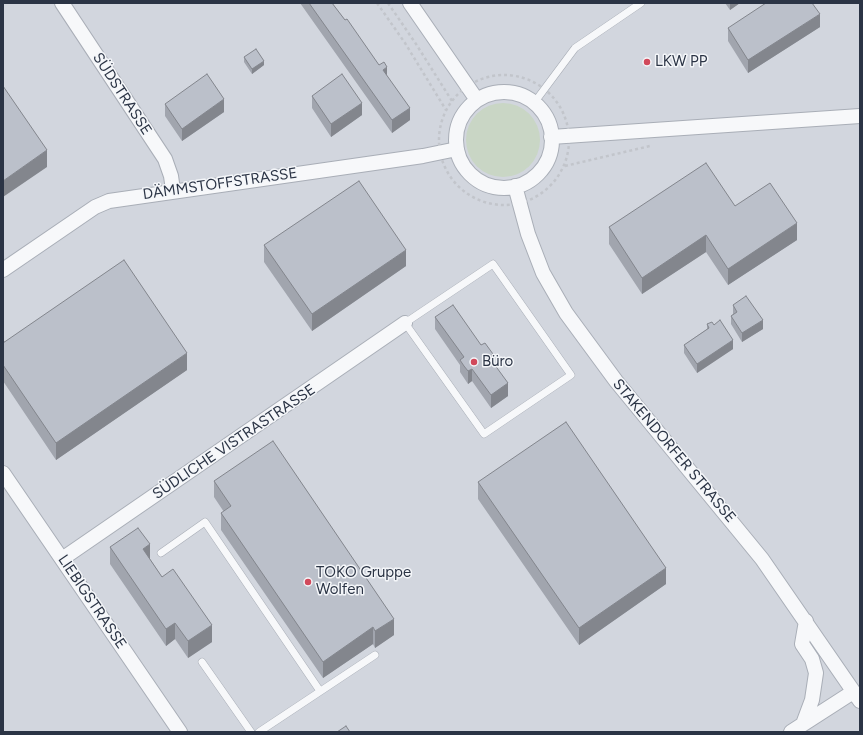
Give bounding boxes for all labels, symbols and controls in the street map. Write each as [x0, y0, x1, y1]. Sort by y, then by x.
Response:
street label: SÜDSTRASSE [89, 49, 155, 139]
place label: LKW PP [655, 53, 707, 71]
marker: LKW PP [642, 57, 652, 67]
street label: DÄMMSTOFFSTRASSE [142, 164, 298, 204]
place label: Büro [482, 353, 513, 371]
marker: Büro [469, 357, 479, 367]
street label: STAKENDORFER STRASSE [609, 375, 739, 527]
street label: SÜDLICHE VISTRASTRASSE [149, 381, 319, 503]
street label: LIEBIGSTRASSE [54, 551, 130, 653]
place label: TOKO Gruppe Wolfen [316, 564, 411, 599]
marker: TOKO Gruppe Wolfen [303, 577, 313, 587]

